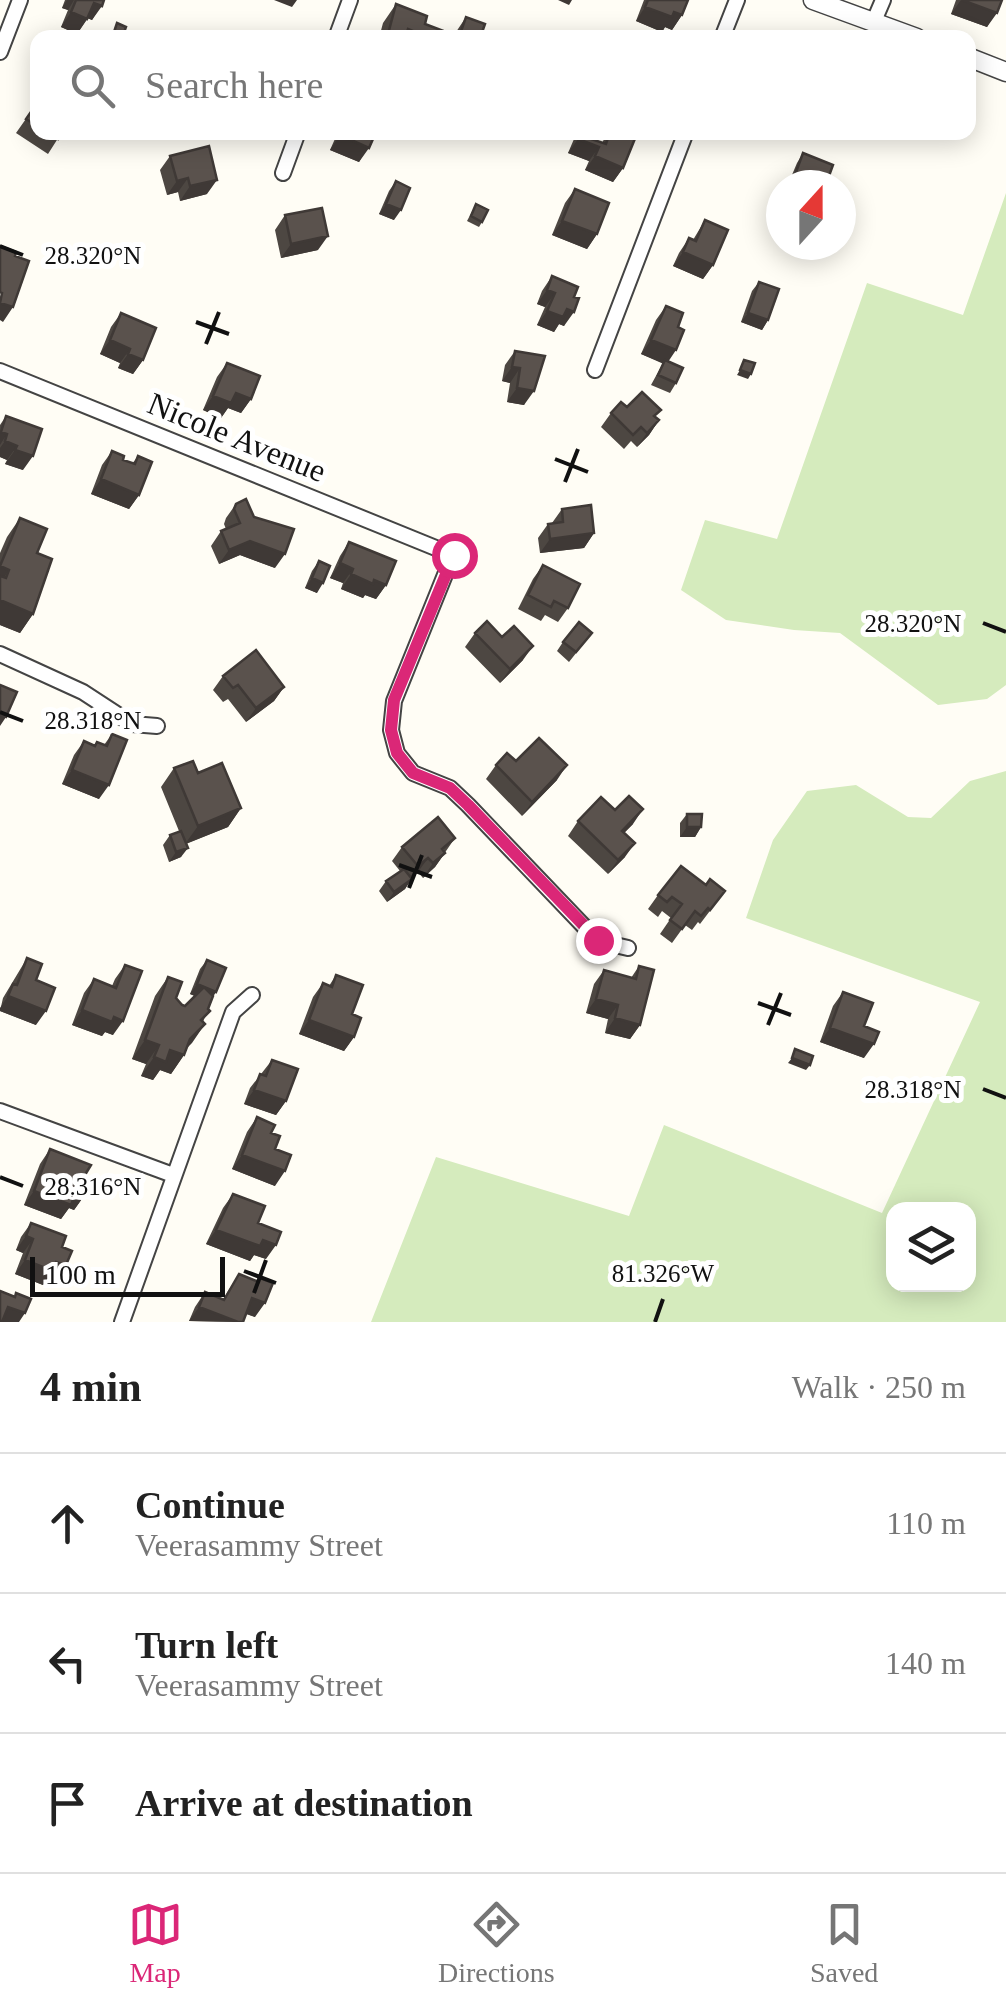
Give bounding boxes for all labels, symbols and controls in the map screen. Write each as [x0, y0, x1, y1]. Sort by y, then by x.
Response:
search box [30, 30, 976, 140]
icon: search [65, 58, 120, 113]
text: Search here [145, 64, 323, 106]
north arrow [766, 170, 856, 260]
text: 28.320°N [45, 242, 141, 269]
street label: Nicole Avenue [143, 385, 331, 489]
route start [432, 533, 478, 579]
text: 28.320°N [865, 610, 961, 637]
text: 28.318°N [45, 707, 141, 734]
route end [576, 918, 622, 964]
text: 28.318°N [865, 1076, 961, 1103]
text: 28.316°N [45, 1173, 141, 1200]
map controls [886, 1202, 976, 1292]
button: layers [886, 1202, 976, 1292]
scale bar [30, 1252, 225, 1296]
text: 100 m [45, 1259, 116, 1290]
text: 81.326°W [612, 1260, 715, 1287]
text: 4 min [40, 1364, 142, 1410]
text: Walk · 250 m [792, 1369, 966, 1405]
text: Continue [135, 1484, 285, 1526]
icon: ahead [40, 1496, 95, 1551]
text: 110 m [886, 1505, 966, 1541]
text: Veerasammy Street [135, 1527, 383, 1563]
text: Turn left [135, 1624, 278, 1666]
icon: left [40, 1636, 95, 1691]
text: 140 m [885, 1645, 966, 1681]
text: Veerasammy Street [135, 1667, 383, 1703]
icon: arrive [40, 1776, 95, 1831]
text: Arrive at destination [135, 1782, 473, 1824]
tab: Map [128, 1897, 183, 1989]
tab: Directions [438, 1897, 555, 1989]
tab: Saved [810, 1897, 878, 1989]

